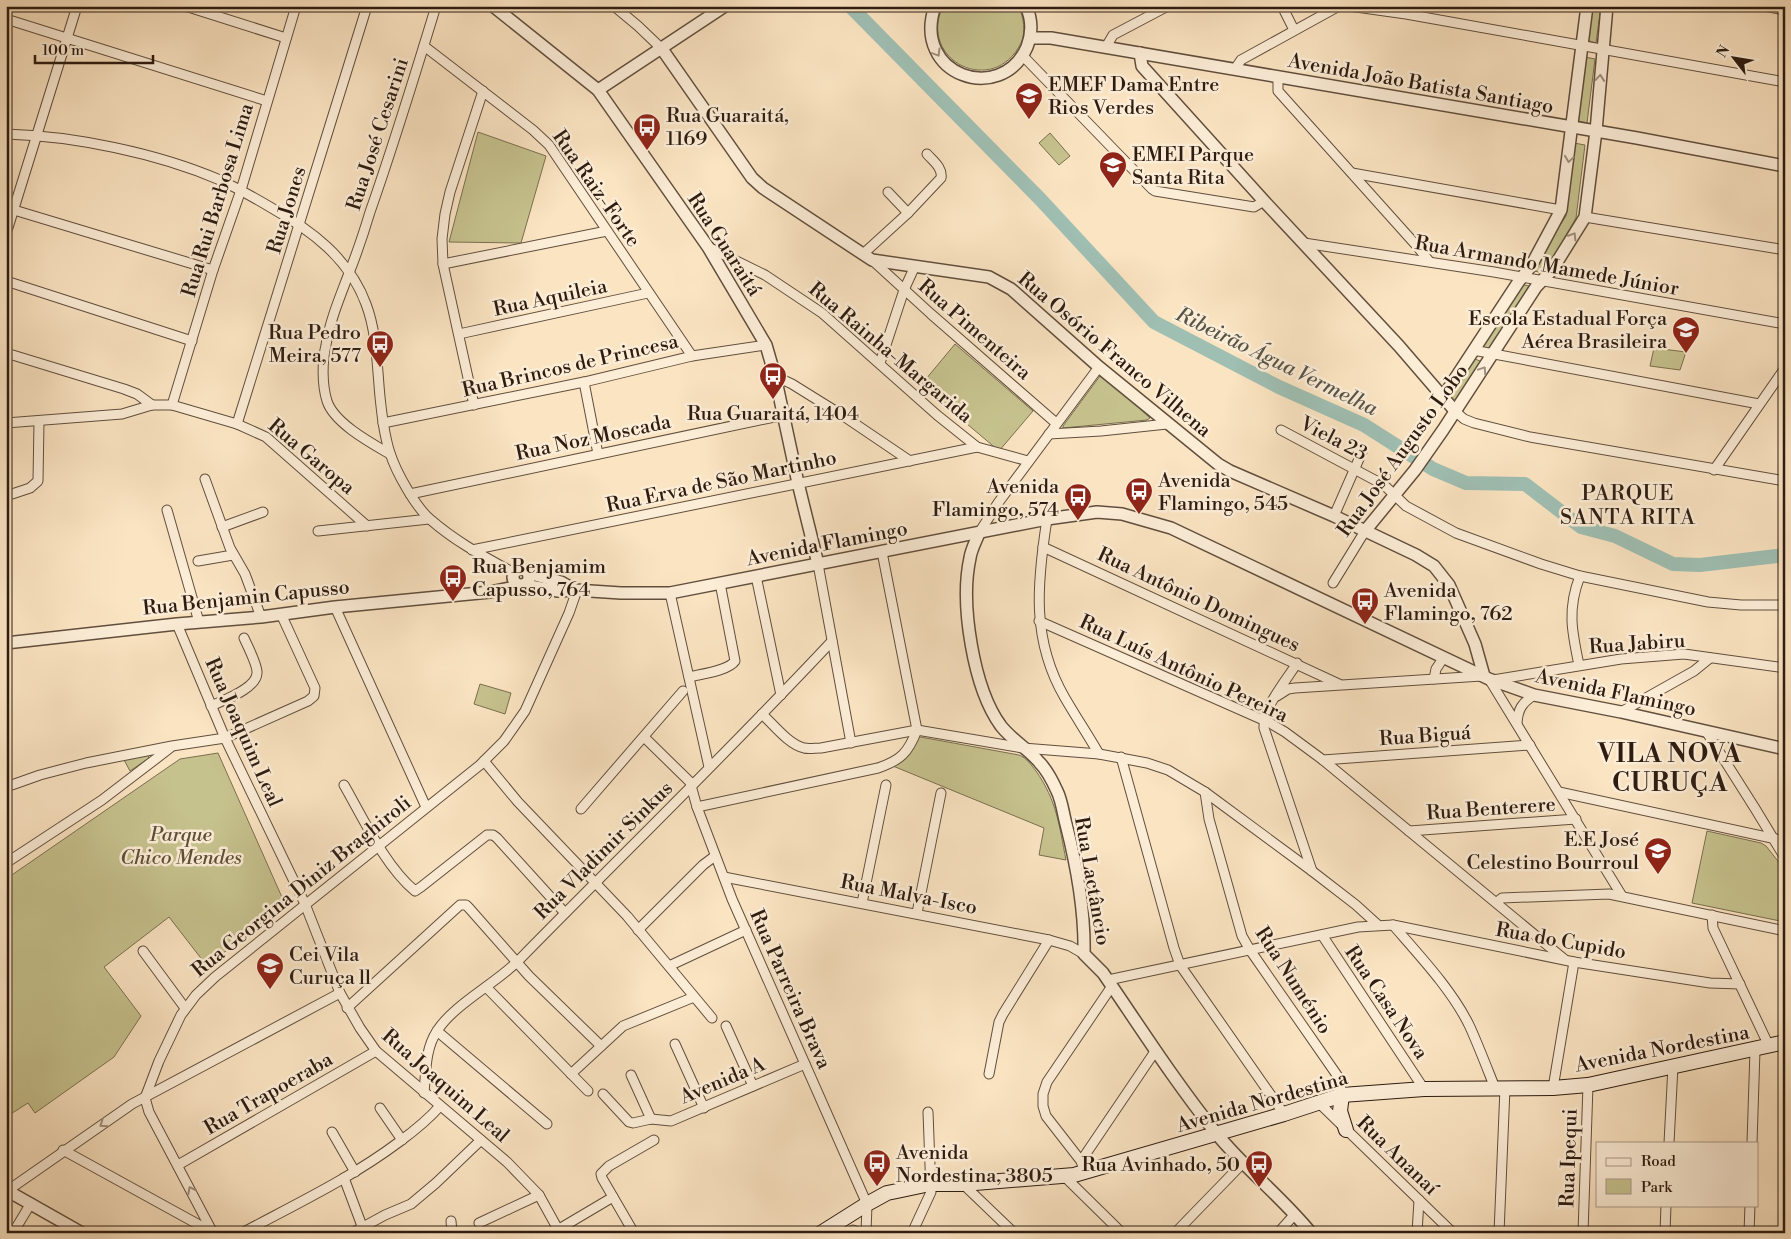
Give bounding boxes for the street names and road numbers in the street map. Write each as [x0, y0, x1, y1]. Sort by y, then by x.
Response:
street label: Avenida João Batista Santiago [1285, 49, 1555, 120]
street label: Rua José Cesarini [342, 55, 415, 214]
street label: Rua Rui Barbosa Lima [177, 100, 260, 300]
street label: Rua Raiz-Forte [546, 126, 645, 252]
street label: Rua Jones [262, 164, 313, 257]
street label: Rua Guaraitá [681, 188, 767, 302]
street label: Rua Armando Mamede Júnior [1413, 231, 1681, 302]
street label: Rua Osório Franco Vilhena [1012, 267, 1217, 444]
street label: Rua Aquileia [491, 274, 610, 323]
street label: Rua Pimenteira [912, 274, 1036, 387]
street label: Rua Rainha-Margarida [803, 277, 978, 430]
street label: Rua Brincos de Princesa [460, 329, 682, 404]
street label: Rua José Augusto Lobo [1332, 360, 1474, 542]
street label: Rua Noz Moscada [513, 410, 674, 467]
street label: Viela 23 [1294, 411, 1371, 467]
street label: Rua Garopa [263, 414, 360, 501]
street label: Rua Erva de São Martinho [604, 446, 839, 519]
street label: Avenida Flamingo [744, 517, 910, 573]
street label: Rua Antônio Domingues [1093, 542, 1304, 658]
street label: Rua Benjamin Capusso [141, 575, 351, 622]
street label: Rua Luís Antônio Pereira [1075, 610, 1293, 729]
street label: Rua Jabiru [1588, 629, 1687, 660]
street label: Rua Joaquim Leal [199, 654, 287, 811]
street label: Avenida Flamingo [1532, 664, 1698, 723]
street label: Rua Biguá [1378, 721, 1473, 752]
street label: Rua Vladimir Sinkus [530, 777, 679, 926]
street label: Rua Georgina Diniz Braghiroli [187, 791, 417, 984]
street label: Rua Benterere [1426, 793, 1557, 826]
street label: Rua Lactâncio [1068, 815, 1115, 948]
street label: Rua Malva-Isco [838, 870, 979, 921]
street label: Rua Parreira Brava [743, 906, 836, 1074]
street label: Rua do Cupido [1494, 918, 1628, 965]
street label: Rua Numénio [1249, 922, 1337, 1039]
street label: Rua Casa Nova [1339, 941, 1433, 1065]
street label: Avenida Nordestina [1572, 1020, 1752, 1079]
street label: Rua Joaquim Leal [376, 1024, 514, 1148]
street label: Rua Trapoeraba [200, 1047, 338, 1141]
street label: Avenida A [675, 1052, 770, 1111]
street label: Avenida Nordestina [1173, 1066, 1352, 1139]
street label: Rua Ipequi [1555, 1108, 1584, 1208]
street label: Rua Ananaí [1351, 1111, 1444, 1202]

